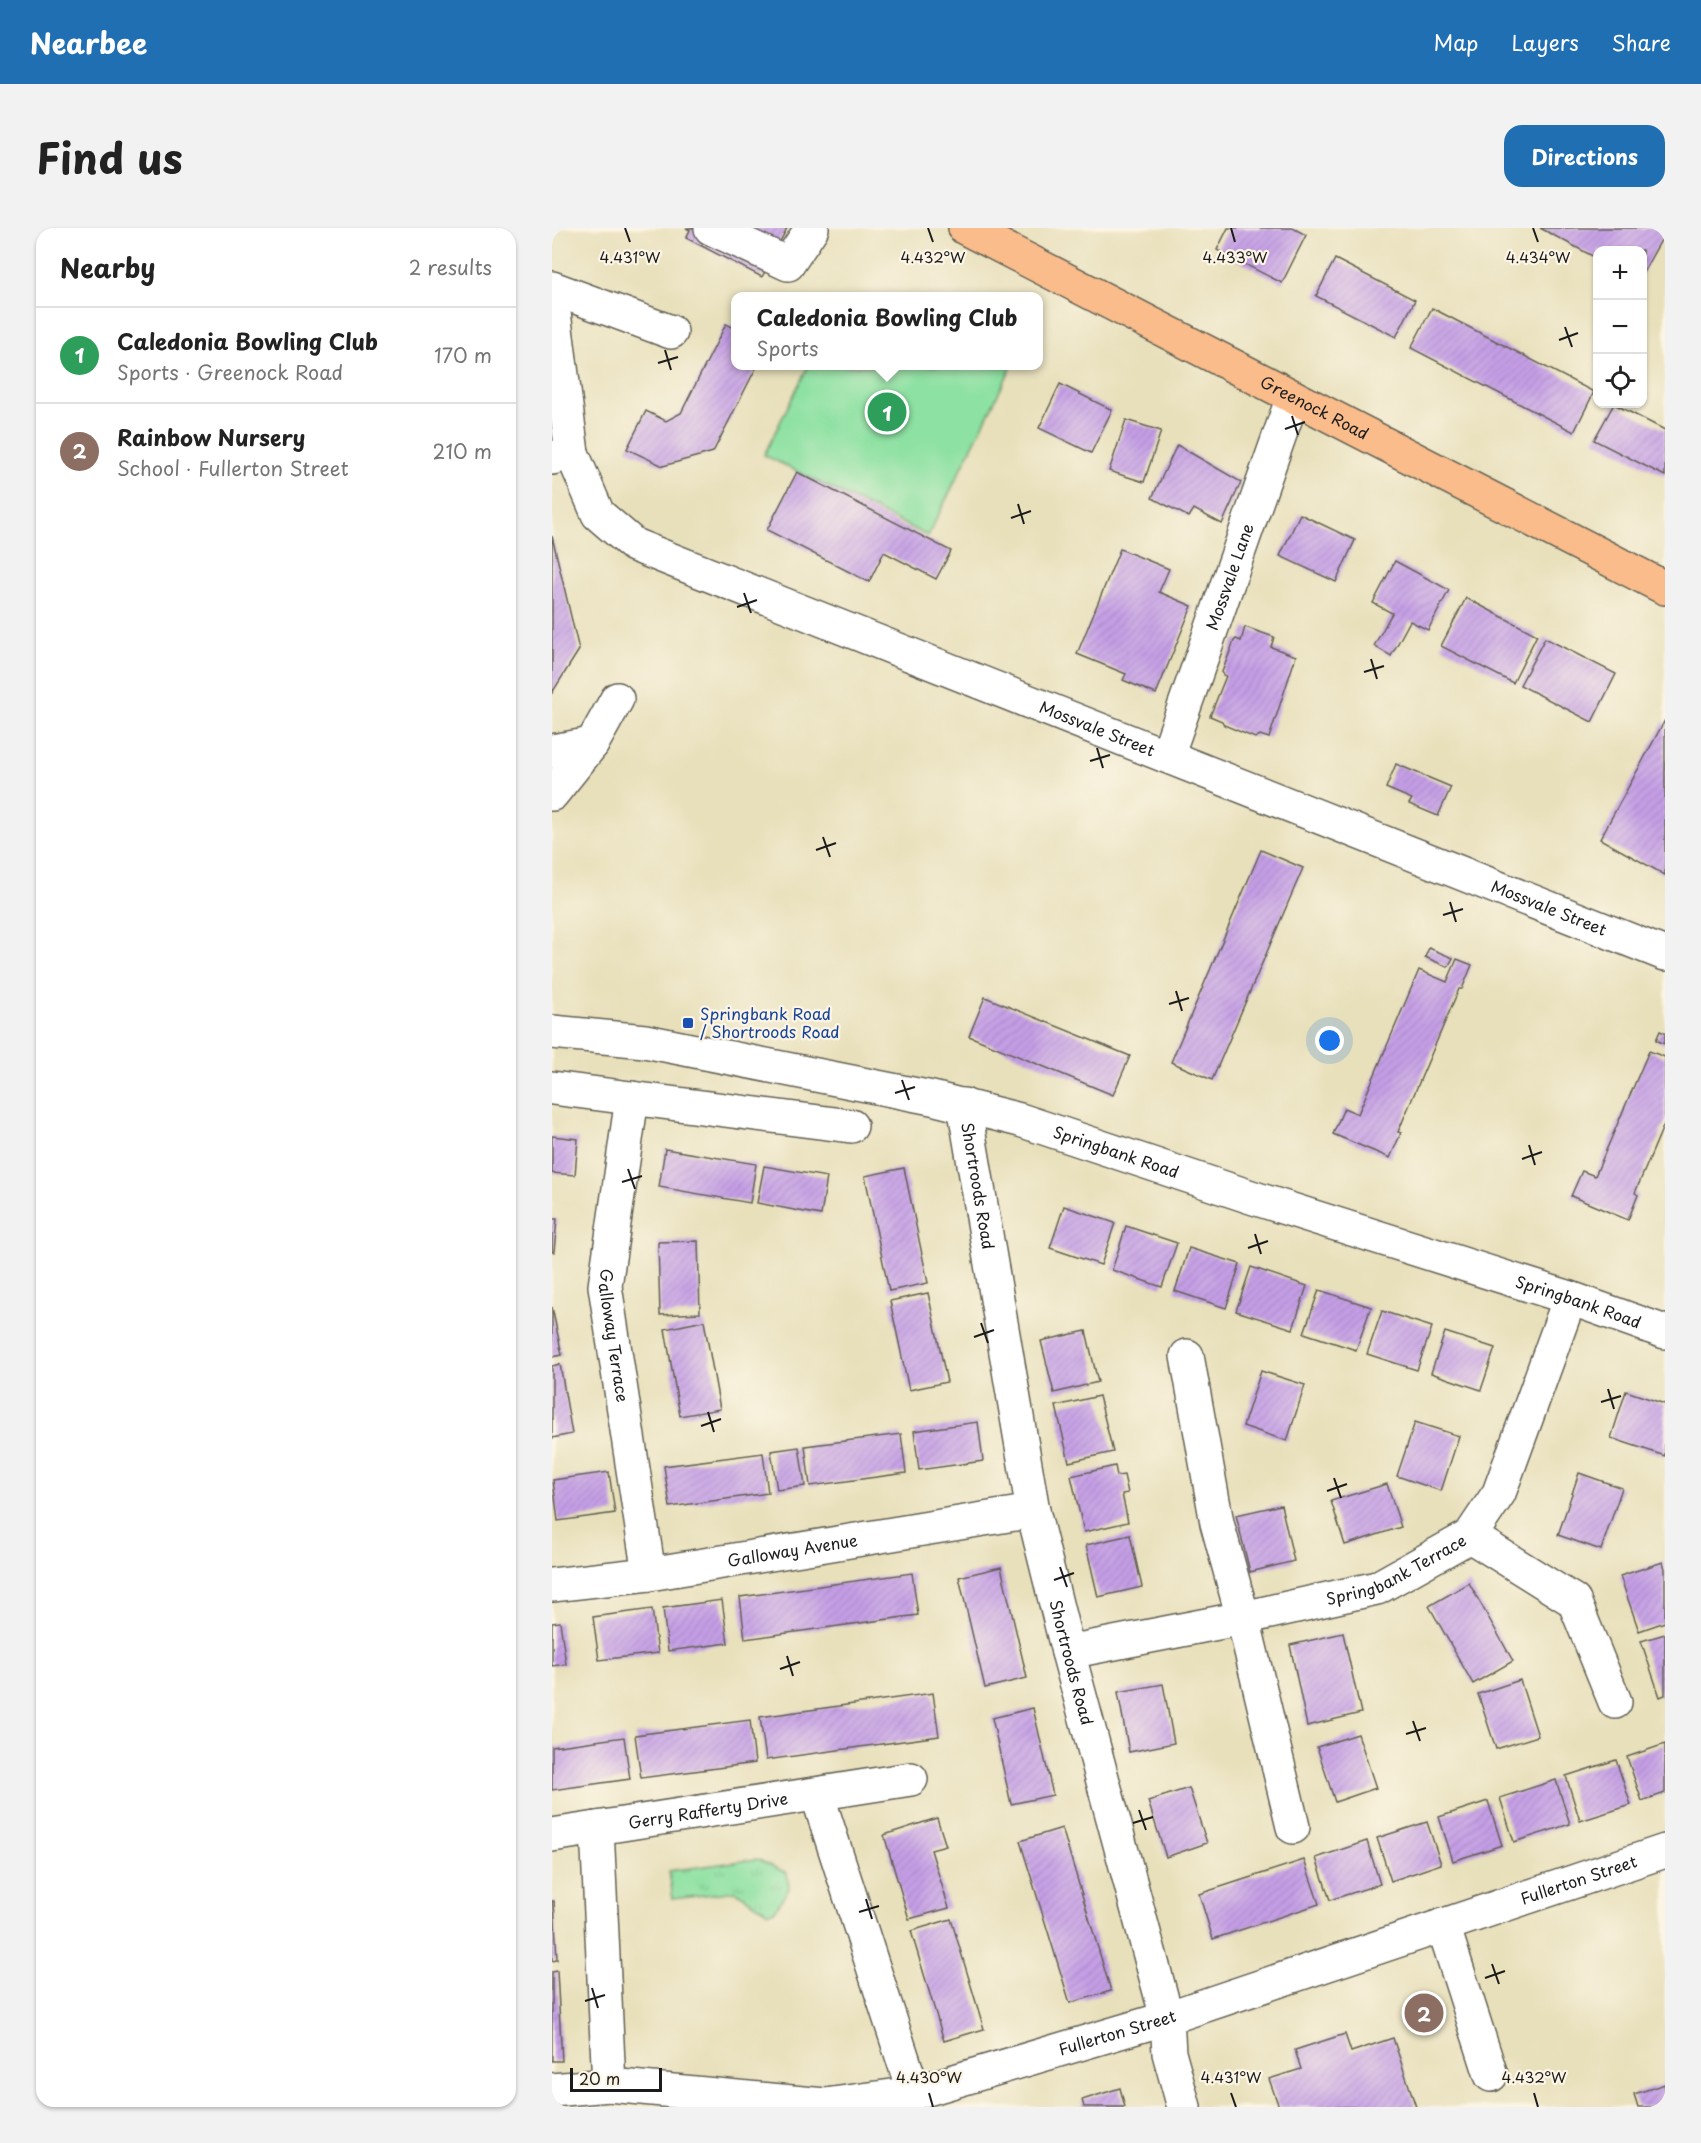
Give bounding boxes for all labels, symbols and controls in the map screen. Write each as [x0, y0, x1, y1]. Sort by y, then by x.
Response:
text: Nearbee [30, 21, 147, 64]
text: Map [1434, 26, 1478, 58]
text: Layers [1511, 26, 1579, 58]
text: Share [1612, 26, 1671, 58]
text: Find us [36, 125, 183, 188]
button: Directions [1504, 125, 1665, 187]
text: 4.431°W [600, 245, 661, 268]
text: 4.432°W [901, 245, 966, 268]
text: 4.433°W [1203, 245, 1268, 268]
text: 4.434°W [1506, 245, 1571, 268]
map controls [1593, 246, 1647, 408]
button: + [1593, 246, 1647, 300]
text: Nearby [60, 248, 155, 287]
text: 2 results [409, 252, 492, 282]
popup [731, 292, 1043, 370]
text: Caledonia Bowling Club [757, 300, 1017, 333]
button: − [1593, 300, 1647, 354]
text: Caledonia Bowling Club [117, 324, 378, 357]
text: Sports [757, 333, 818, 363]
text: 1 [75, 340, 84, 370]
text: 170 m [434, 340, 492, 370]
button: locate [1593, 354, 1647, 408]
text: Sports · Greenock Road [117, 357, 343, 387]
street label: Greenock Road [1257, 369, 1373, 445]
pin: 1 [868, 390, 906, 435]
text: Rainbow Nursery [117, 420, 305, 453]
text: 2 [72, 436, 87, 466]
text: 210 m [433, 436, 492, 466]
text: School · Fullerton Street [117, 453, 349, 483]
street label: Mossvale Lane [1199, 520, 1259, 633]
street label: Mossvale Street [1036, 694, 1159, 762]
street label: Mossvale Street [1488, 873, 1611, 941]
place label: Springbank Road / Shortroods Road [700, 1001, 840, 1043]
marker: Springbank Road / Shortroods Road [681, 1016, 695, 1030]
your location [1315, 1026, 1344, 1055]
street label: Springbank Road [1050, 1119, 1182, 1183]
street label: Shortroods Road [956, 1120, 1001, 1251]
street label: Galloway Terrace [594, 1267, 636, 1404]
street label: Springbank Road [1513, 1269, 1645, 1334]
street label: Galloway Avenue [725, 1527, 859, 1572]
street label: Springbank Terrace [1324, 1528, 1470, 1610]
street label: Shortroods Road [1044, 1597, 1100, 1728]
street label: Gerry Rafferty Drive [627, 1785, 789, 1834]
street label: Fullerton Street [1517, 1848, 1640, 1910]
pin: 2 [1404, 1990, 1444, 2036]
street label: Fullerton Street [1055, 2003, 1179, 2061]
scale bar [570, 2065, 662, 2092]
text: 4.430°W [896, 2065, 963, 2088]
text: 4.431°W [1201, 2065, 1262, 2088]
text: 4.432°W [1502, 2065, 1567, 2088]
text: 20 m [579, 2066, 620, 2090]

